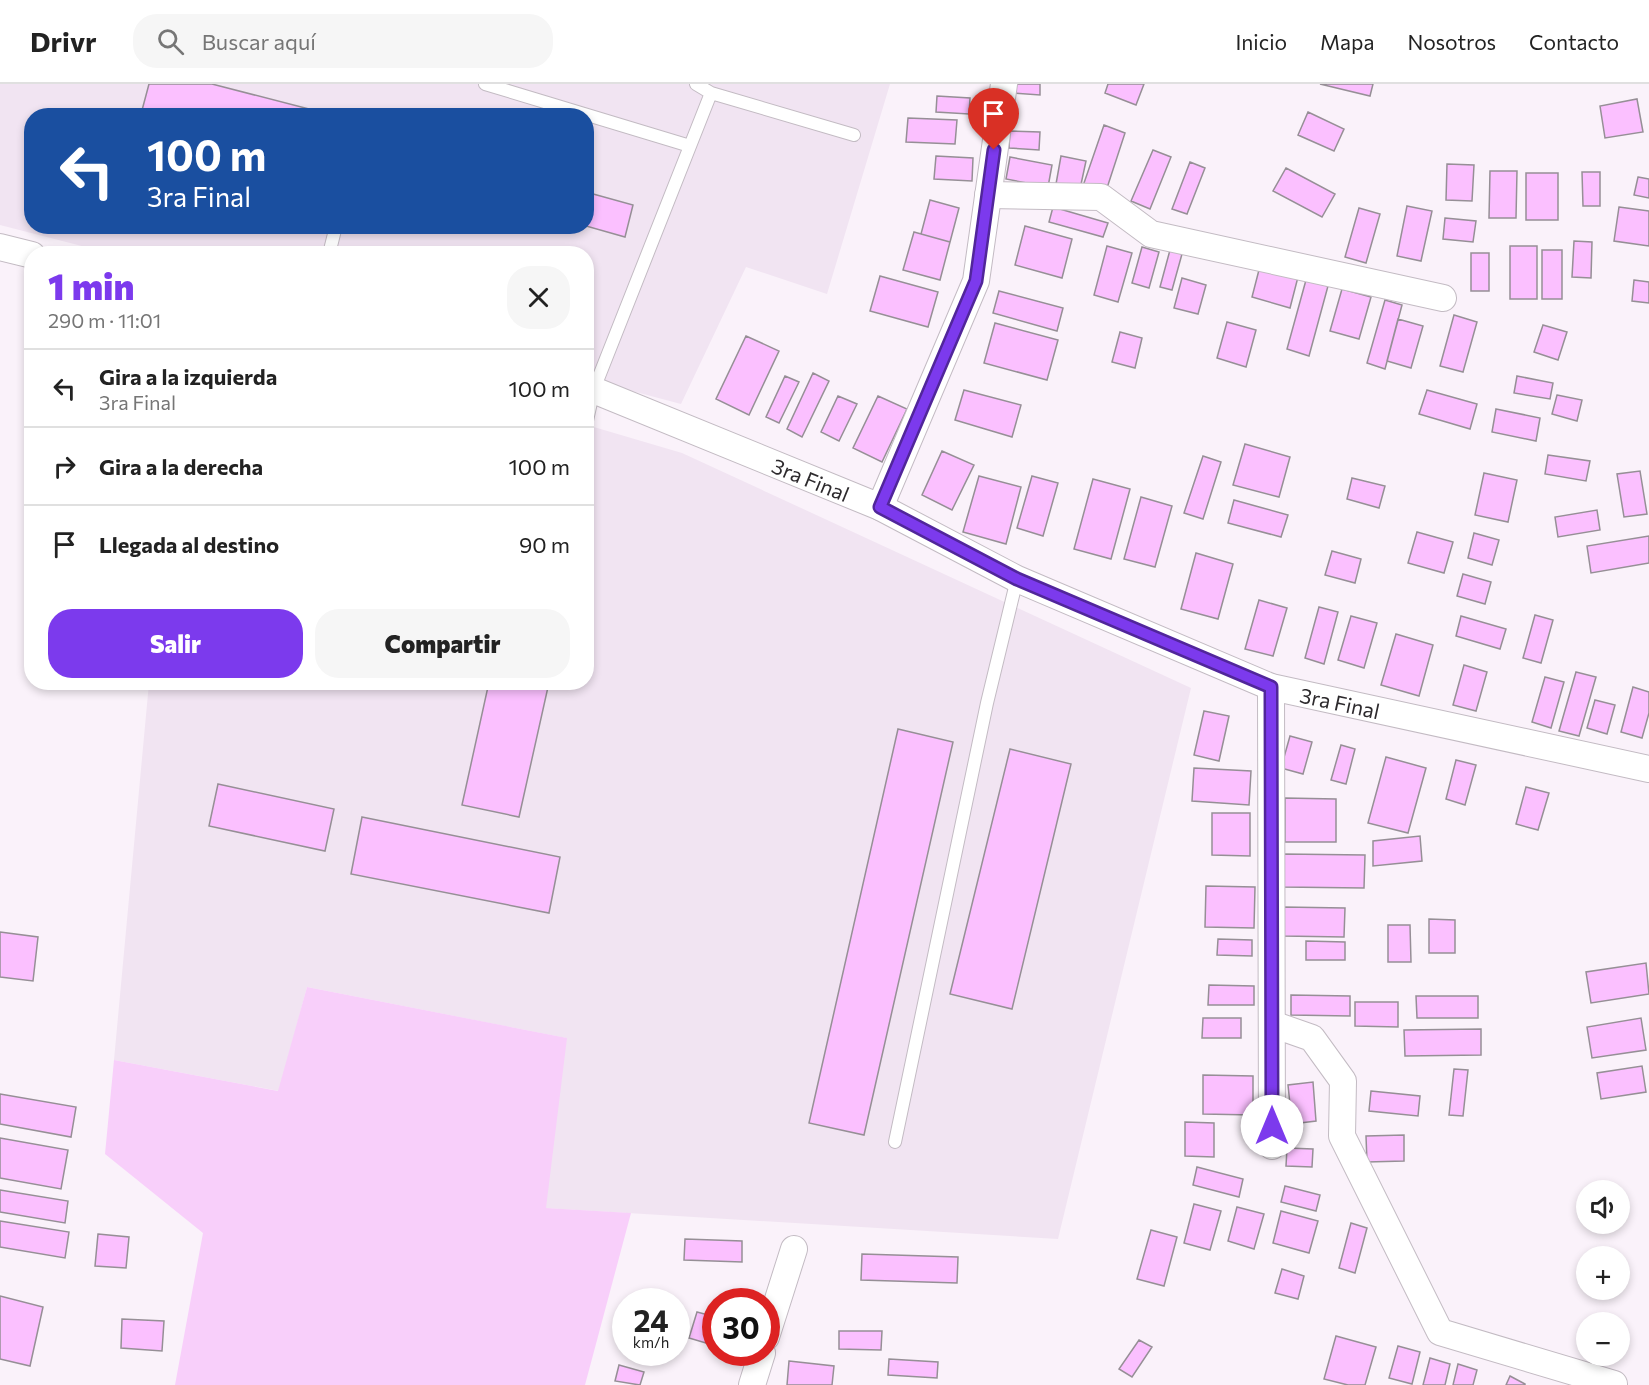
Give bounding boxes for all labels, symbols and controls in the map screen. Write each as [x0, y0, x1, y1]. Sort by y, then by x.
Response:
search box [133, 14, 553, 68]
text: Drivr [30, 24, 97, 58]
icon: search [154, 25, 187, 58]
text: Buscar aquí [202, 28, 316, 55]
text: Inicio [1235, 29, 1287, 54]
text: Mapa [1320, 29, 1374, 54]
text: Nosotros [1407, 29, 1496, 54]
text: Contacto [1529, 29, 1619, 54]
pin [968, 88, 1019, 150]
icon: arrive [977, 97, 1010, 130]
text: 100 m [147, 128, 267, 180]
icon: left [48, 132, 126, 210]
text: 3ra Final [147, 180, 251, 213]
text: 1 min [48, 263, 134, 307]
button: close [507, 266, 570, 329]
text: 290 m · 11:01 [48, 308, 161, 332]
text: Gira a la izquierda [99, 363, 277, 390]
icon: left [48, 372, 81, 405]
text: 100 m [508, 375, 570, 402]
text: 3ra Final [99, 390, 176, 414]
icon: right [48, 450, 81, 483]
street label: 3ra Final [769, 452, 853, 506]
text: Gira a la derecha [99, 453, 263, 480]
text: 100 m [508, 453, 570, 480]
icon: arrive [48, 528, 81, 561]
text: Llegada al destino [99, 531, 279, 558]
text: 90 m [519, 531, 570, 558]
button: Salir [48, 609, 303, 678]
button: Compartir [315, 609, 570, 678]
street label: 3ra Final [1298, 681, 1382, 723]
position arrow [1240, 1094, 1304, 1158]
map controls [1576, 1180, 1630, 1366]
button: sound [1576, 1180, 1630, 1234]
button: + [1576, 1246, 1630, 1300]
speed limit sign: 30 [702, 1288, 780, 1366]
text: 24 [633, 1301, 669, 1338]
button: − [1576, 1312, 1630, 1366]
text: km/h [633, 1333, 669, 1351]

